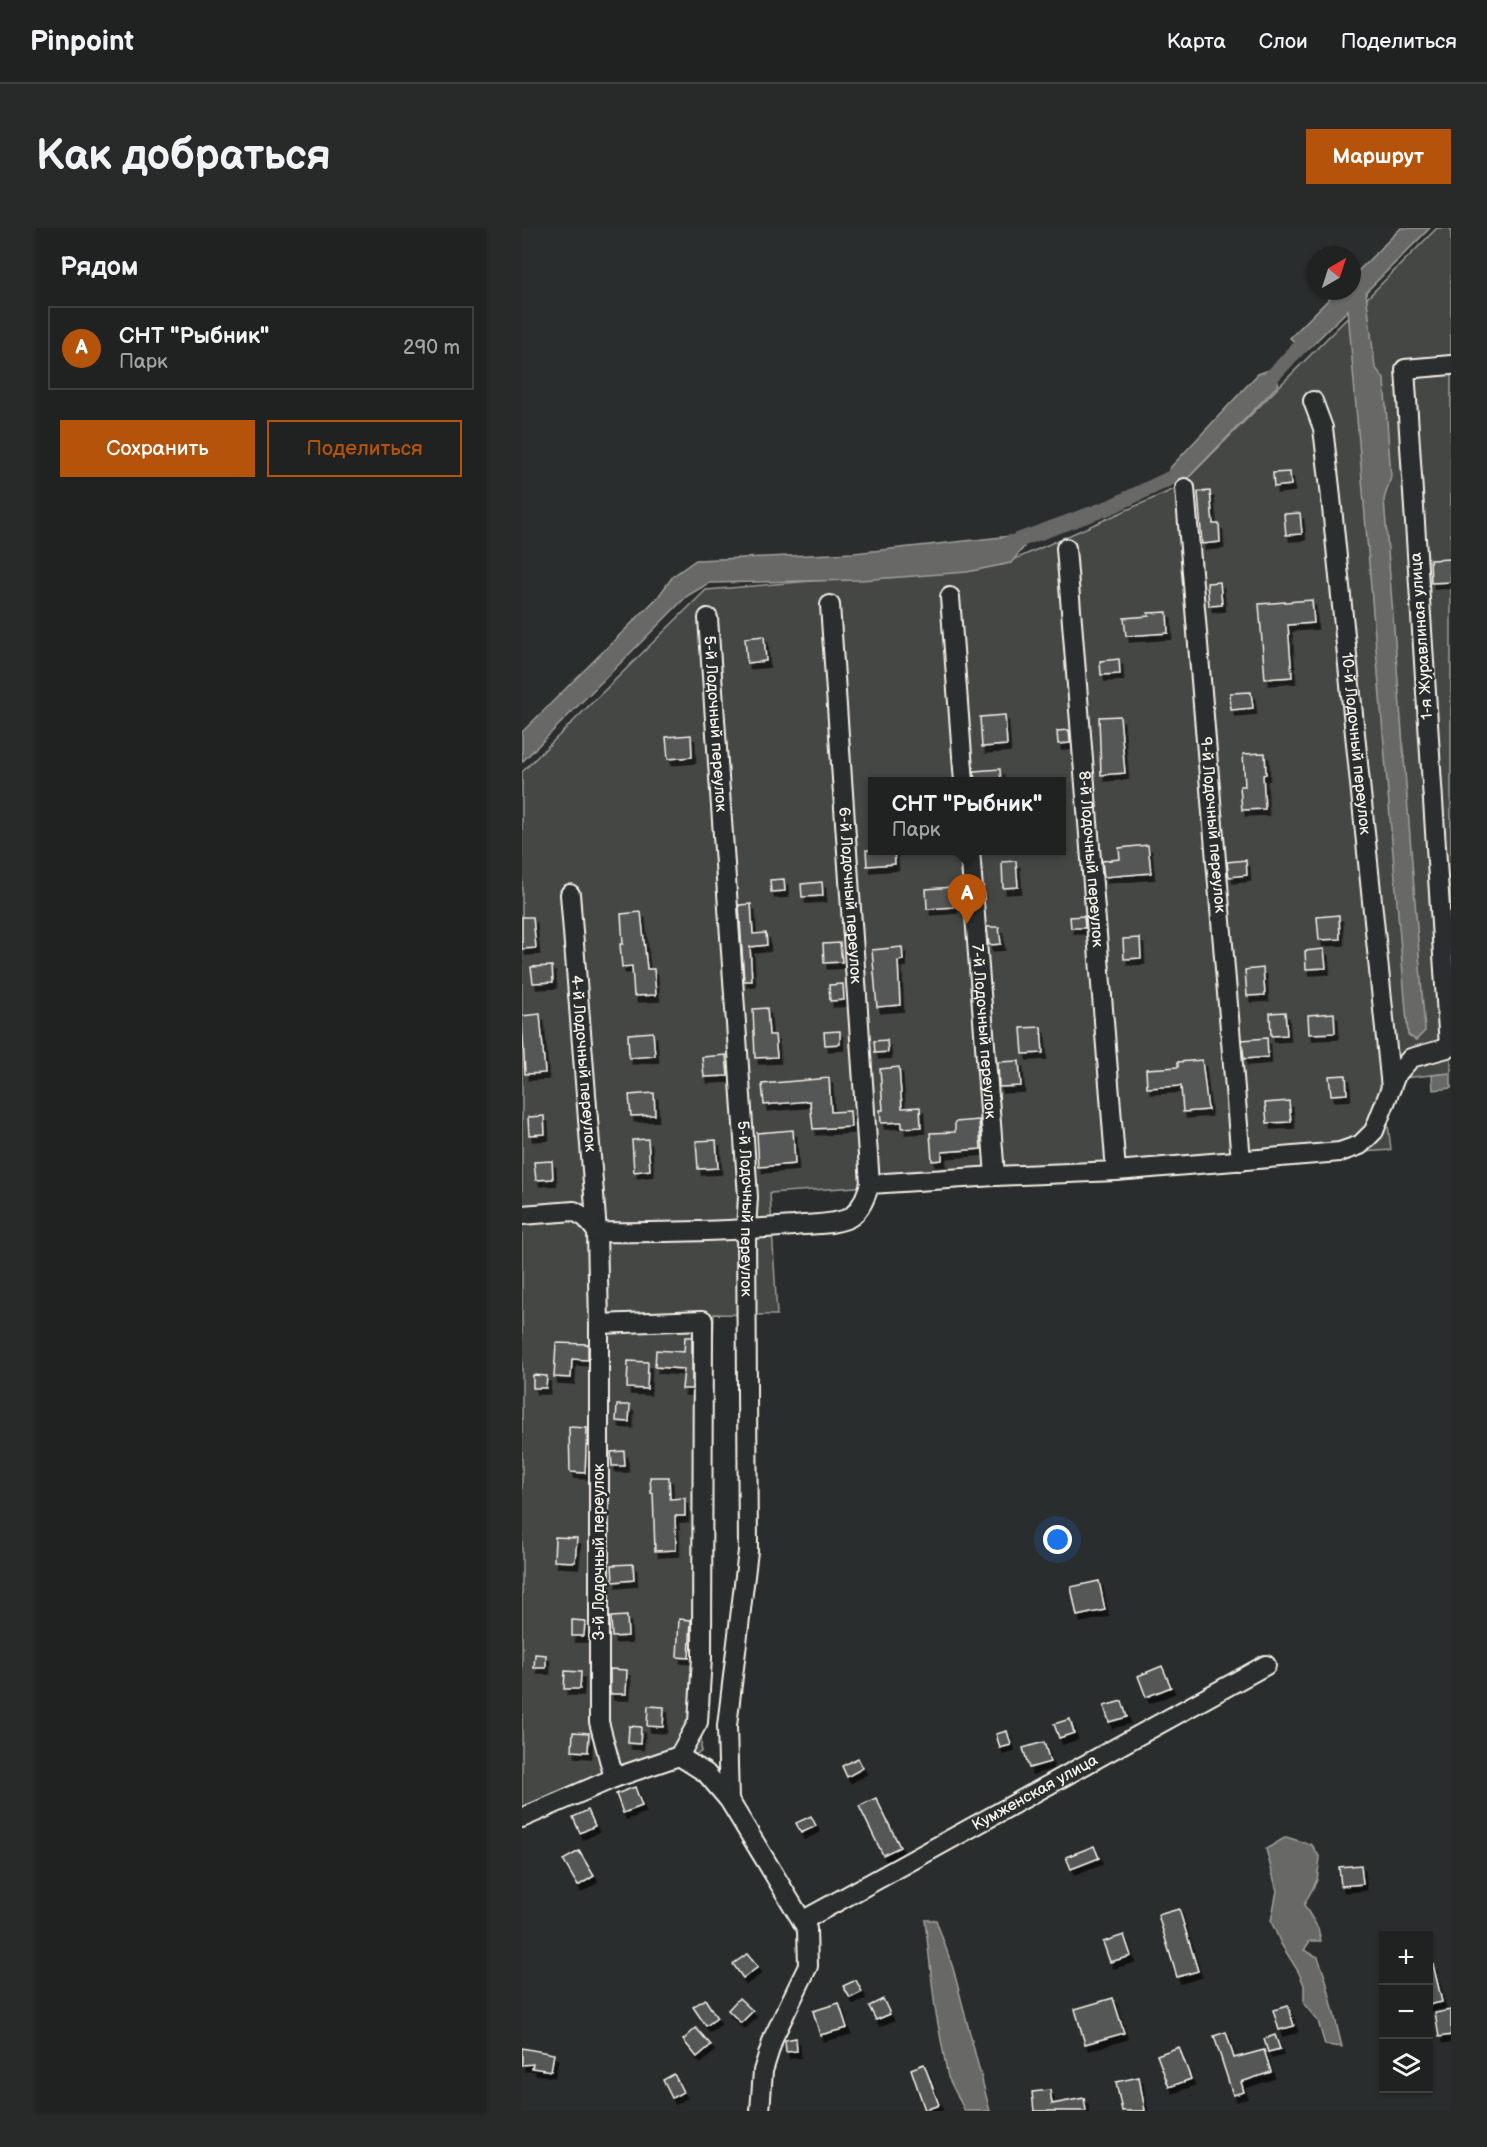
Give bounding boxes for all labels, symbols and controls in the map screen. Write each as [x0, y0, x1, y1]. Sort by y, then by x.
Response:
text: Pinpoint [30, 25, 134, 58]
text: Карта [1167, 29, 1226, 54]
text: Слои [1259, 29, 1308, 54]
text: Поделиться [1341, 29, 1457, 54]
button: Маршрут [1306, 129, 1451, 184]
text: Как добраться [36, 131, 331, 182]
north arrow [1307, 246, 1361, 300]
text: Рядом [60, 252, 138, 283]
text: СНТ "Рыбник" [119, 323, 269, 350]
text: A [75, 336, 88, 360]
text: 290 m [403, 336, 460, 360]
text: Парк [119, 350, 168, 374]
button: Сохранить [60, 420, 255, 477]
button: Поделиться [267, 420, 462, 477]
street label: 1-я Журавлиная улица [1407, 551, 1437, 720]
street label: 5-й Лодочный переулок [700, 635, 731, 813]
street label: 10-й Лодочный переулок [1337, 652, 1375, 836]
street label: 9-й Лодочный переулок [1196, 736, 1230, 914]
street label: 8-й Лодочный переулок [1074, 770, 1108, 948]
popup [868, 777, 1066, 855]
text: СНТ "Рыбник" [892, 791, 1042, 818]
street label: 6-й Лодочный переулок [834, 806, 866, 985]
text: Парк [892, 818, 941, 842]
pin: A [948, 874, 986, 924]
street label: 7-й Лодочный переулок [968, 943, 1000, 1120]
street label: 4-й Лодочный переулок [567, 974, 600, 1153]
street label: 5-й Лодочный переулок [733, 1120, 758, 1297]
street label: 3-й Лодочный переулок [590, 1463, 609, 1641]
your location [1043, 1525, 1072, 1554]
street label: Кумженская улица [969, 1750, 1101, 1835]
map controls [1379, 1931, 1433, 2093]
button: + [1379, 1931, 1433, 1985]
button: − [1379, 1985, 1433, 2039]
button: layers [1379, 2039, 1433, 2093]

